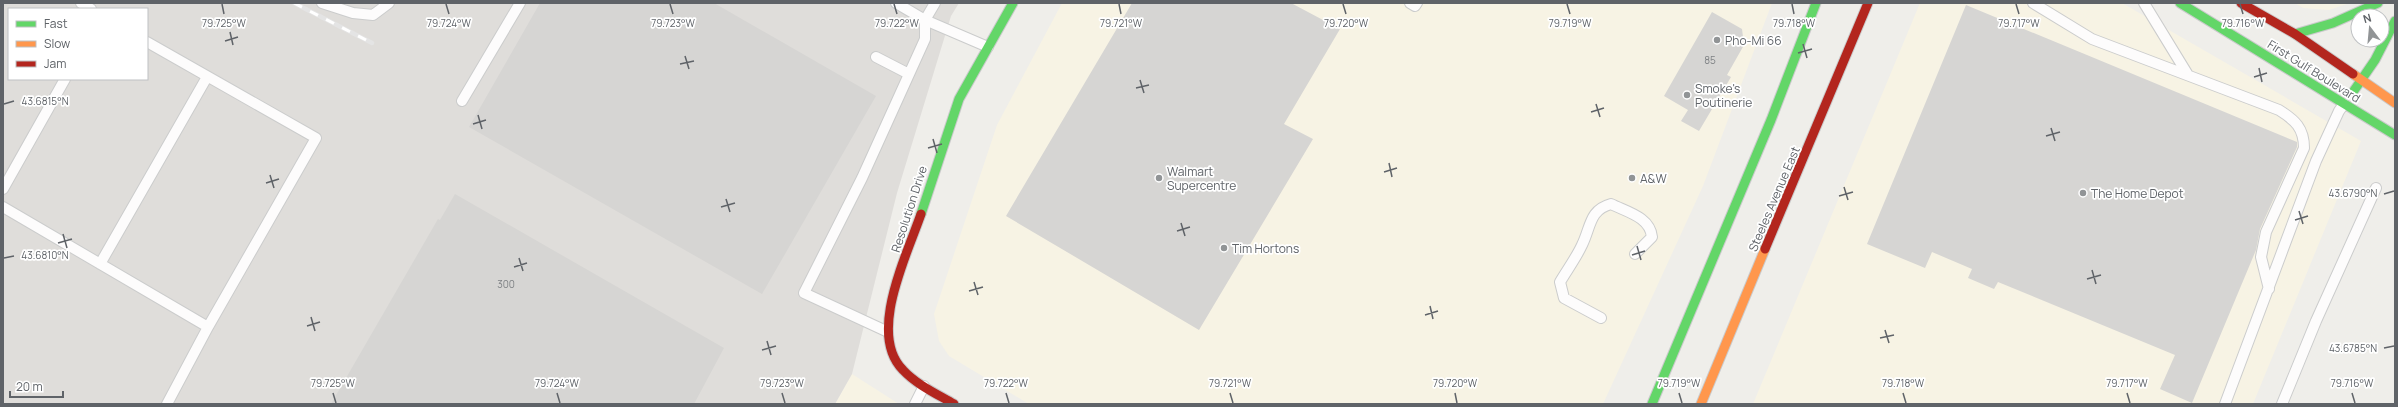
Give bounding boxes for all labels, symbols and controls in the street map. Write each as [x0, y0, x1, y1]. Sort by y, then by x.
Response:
legend [8, 8, 148, 80]
north arrow [2350, 8, 2390, 48]
text: N [2361, 10, 2373, 26]
text: Fast [44, 15, 68, 32]
text: 79.725°W [202, 16, 247, 30]
text: 79.724°W [427, 16, 472, 30]
text: 79.723°W [651, 16, 695, 30]
text: 79.722°W [875, 16, 920, 30]
text: 79.721°W [1100, 16, 1143, 30]
text: 79.720°W [1324, 16, 1369, 30]
text: 79.719°W [1549, 16, 1592, 30]
text: 79.718°W [1773, 16, 1816, 30]
text: 79.717°W [1998, 16, 2040, 30]
text: 79.716°W [2222, 16, 2265, 30]
place label: Pho-Mi 66 [1725, 32, 1782, 49]
text: Slow [44, 35, 70, 52]
marker: Pho-Mi 66 [1712, 35, 1722, 45]
street label: First Gulf Boulevard [2264, 36, 2364, 106]
house number: 85 [1704, 53, 1716, 67]
text: Jam [44, 55, 66, 72]
place label: Smoke's Poutinerie [1695, 80, 1752, 111]
marker: Smoke's Poutinerie [1682, 90, 1692, 100]
text: 43.6815°N [22, 94, 69, 108]
street label: Steeles Avenue East [1744, 144, 1804, 254]
street label: Resolution Drive [887, 163, 931, 255]
place label: Walmart Supercentre [1167, 163, 1236, 194]
place label: A&W [1640, 170, 1667, 187]
marker: Walmart Supercentre [1154, 173, 1164, 183]
marker: A&W [1627, 173, 1637, 183]
place label: The Home Depot [2091, 185, 2184, 202]
text: 43.6790°N [2329, 186, 2378, 200]
marker: The Home Depot [2078, 188, 2088, 198]
place label: Tim Hortons [1232, 240, 1299, 257]
marker: Tim Hortons [1219, 243, 1229, 253]
text: 43.6810°N [21, 248, 69, 262]
house number: 300 [497, 277, 515, 291]
text: 43.6785°N [2329, 341, 2377, 355]
scale bar [10, 373, 63, 399]
text: 79.725°W [311, 376, 356, 390]
text: 79.724°W [535, 376, 580, 390]
text: 79.723°W [760, 376, 804, 390]
text: 79.722°W [984, 376, 1029, 390]
text: 79.721°W [1209, 376, 1252, 390]
text: 79.720°W [1433, 376, 1478, 390]
text: 79.719°W [1658, 376, 1701, 390]
text: 79.718°W [1882, 376, 1925, 390]
text: 79.717°W [2106, 376, 2148, 390]
text: 79.716°W [2331, 376, 2374, 390]
text: 20 m [16, 378, 43, 395]

